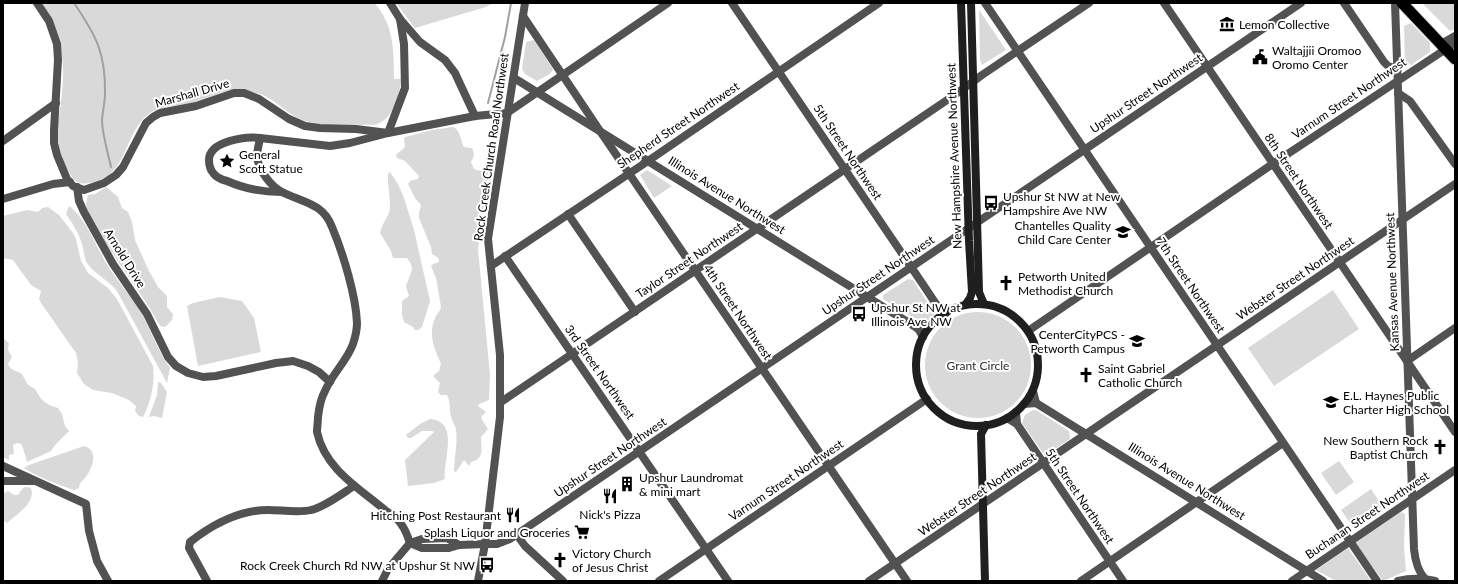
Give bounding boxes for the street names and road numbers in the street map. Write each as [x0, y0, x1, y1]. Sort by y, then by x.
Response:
street label: Upshur Street Northwest [1087, 49, 1206, 136]
street label: Rock Creek Church Road Northwest [470, 51, 512, 242]
street label: Varnum Street Northwest [1289, 54, 1410, 142]
street label: New Hampshire Avenue Northwest [943, 62, 965, 249]
street label: Marshall Drive [153, 75, 231, 111]
street label: Shepherd Street Northwest [614, 78, 742, 172]
street label: 5th Street Northwest [810, 101, 886, 203]
street label: 8th Street Northwest [1261, 130, 1337, 232]
street label: Illinois Avenue Northwest [666, 153, 789, 238]
street label: Kansas Avenue Northwest [1382, 212, 1402, 352]
street label: Taylor Street Northwest [633, 218, 746, 301]
street label: Arnold Drive [101, 226, 149, 290]
street label: Upshur Street Northwest [819, 231, 938, 318]
street label: Webster Street Northwest [1233, 233, 1357, 323]
street label: 7th Street Northwest [1153, 234, 1229, 336]
street label: 4th Street Northwest [700, 261, 776, 363]
street label: 3rd Street Northwest [562, 322, 639, 423]
street label: Upshur Street Northwest [551, 413, 670, 500]
street label: Varnum Street Northwest [726, 436, 847, 524]
street label: Illinois Avenue Northwest [1126, 439, 1249, 524]
street label: 5th Street Northwest [1042, 445, 1118, 547]
street label: Webster Street Northwest [915, 449, 1039, 539]
street label: Buchanan Street Northwest [1302, 468, 1432, 562]

